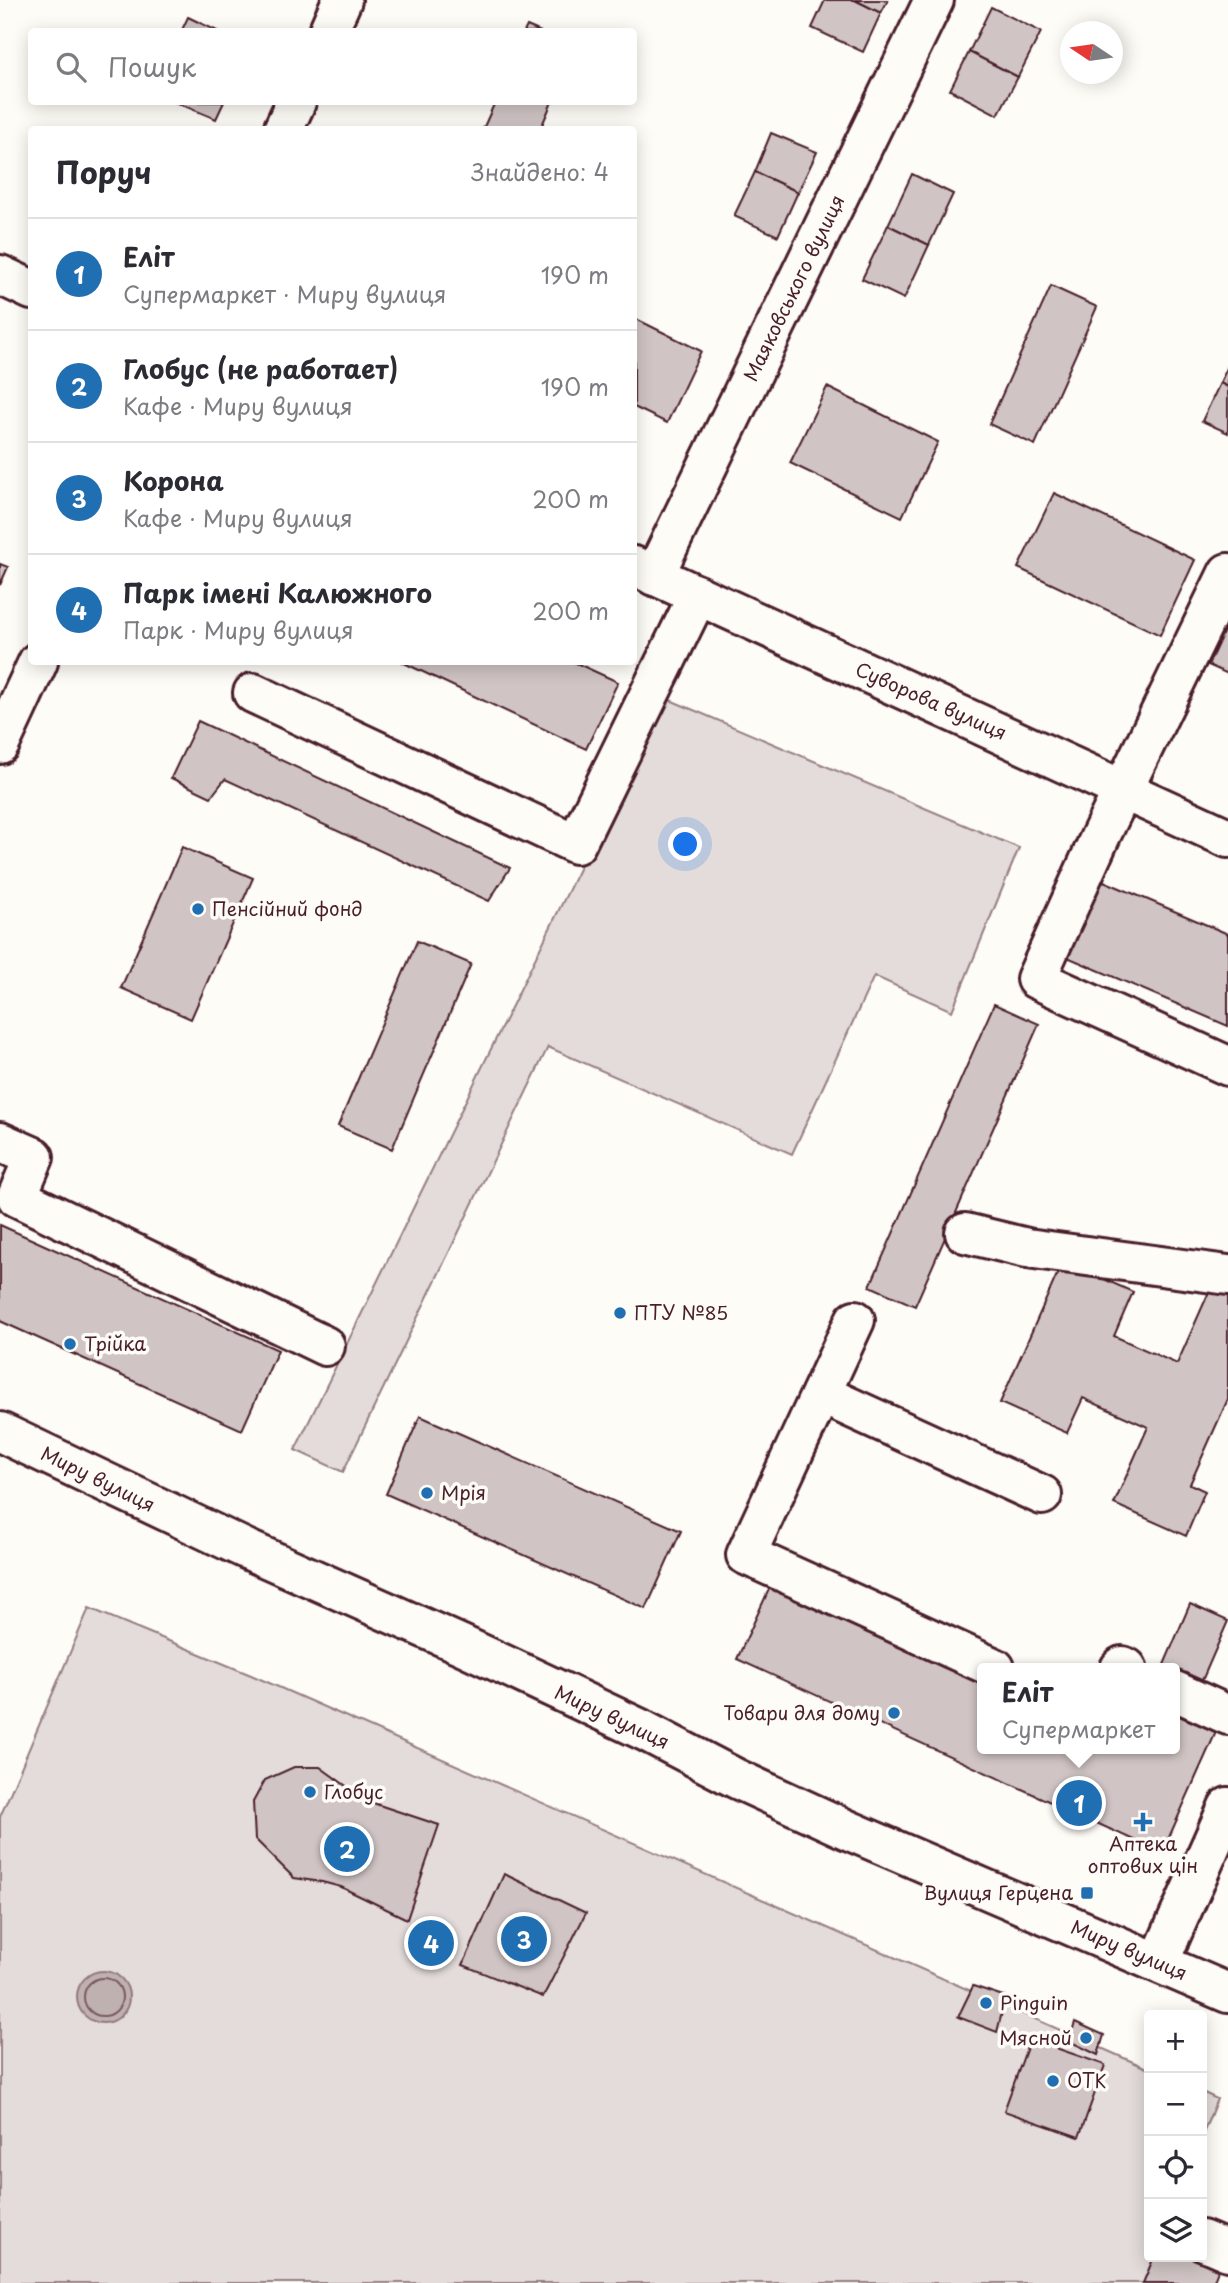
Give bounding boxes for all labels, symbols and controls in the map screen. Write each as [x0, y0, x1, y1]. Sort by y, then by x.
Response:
north arrow [1060, 21, 1123, 84]
search box [28, 28, 637, 105]
text: Пошук [108, 47, 196, 86]
icon: search [52, 48, 90, 86]
text: Поруч [56, 149, 151, 194]
text: Знайдено: 4 [471, 154, 609, 189]
street label: Маяковського вулиця [736, 190, 850, 386]
text: Еліт [123, 237, 175, 276]
text: 1 [74, 257, 85, 292]
text: 190 m [541, 257, 609, 292]
text: Супермаркет · Миру вулиця [123, 276, 447, 311]
text: Глобус (не работает) [123, 349, 398, 388]
text: 2 [71, 369, 87, 404]
text: 190 m [541, 369, 609, 404]
text: Кафе · Миру вулиця [123, 388, 353, 423]
text: Корона [123, 461, 224, 500]
text: 3 [71, 481, 87, 516]
text: 200 m [532, 481, 609, 516]
text: Кафе · Миру вулиця [123, 500, 353, 535]
text: Парк імені Калюжного [123, 573, 432, 612]
text: 4 [71, 593, 87, 628]
text: 200 m [532, 593, 609, 628]
text: Парк · Миру вулиця [123, 612, 354, 647]
street label: Суворова вулиця [851, 654, 1012, 746]
your location [668, 827, 702, 861]
place label: Пенсійний фонд [212, 894, 363, 922]
marker: Пенсійний фонд [190, 901, 206, 917]
place label: ПТУ №85 [634, 1298, 728, 1326]
marker: ПТУ №85 [612, 1305, 628, 1321]
place label: Трійка [84, 1329, 146, 1357]
marker: Трійка [62, 1336, 78, 1352]
street label: Миру вулиця [37, 1438, 160, 1518]
place label: Мрія [441, 1478, 486, 1506]
marker: Мрія [419, 1485, 435, 1501]
popup [977, 1663, 1180, 1754]
text: Еліт [1002, 1672, 1053, 1711]
street label: Миру вулиця [550, 1677, 674, 1755]
place label: Товари для дому [723, 1698, 880, 1726]
marker: Товари для дому [886, 1705, 902, 1721]
text: Супермаркет [1002, 1711, 1155, 1746]
place label: Глобус [324, 1777, 383, 1805]
pin: 1 [1056, 1777, 1102, 1829]
marker: Глобус [302, 1784, 318, 1800]
marker: Аптека оптових цін [1135, 1814, 1151, 1830]
pin: 2 [324, 1823, 370, 1875]
place label: Аптека оптових цін [1088, 1829, 1198, 1879]
place label: Вулиця Герцена [924, 1878, 1073, 1906]
marker: Вулиця Герцена [1079, 1885, 1095, 1901]
street label: Миру вулиця [1067, 1912, 1192, 1986]
pin: 3 [501, 1913, 547, 1965]
pin: 4 [408, 1917, 454, 1969]
place label: Pinguin [1000, 1988, 1068, 2016]
marker: Pinguin [978, 1995, 994, 2011]
map controls [1144, 2010, 1207, 2262]
button: + [1144, 2010, 1207, 2073]
place label: Мясной [999, 2023, 1072, 2051]
marker: Мясной [1078, 2030, 1094, 2046]
place label: ОТК [1067, 2066, 1106, 2094]
marker: ОТК [1045, 2073, 1061, 2089]
button: − [1144, 2073, 1207, 2136]
button: locate [1144, 2136, 1207, 2199]
button: layers [1144, 2199, 1207, 2262]

